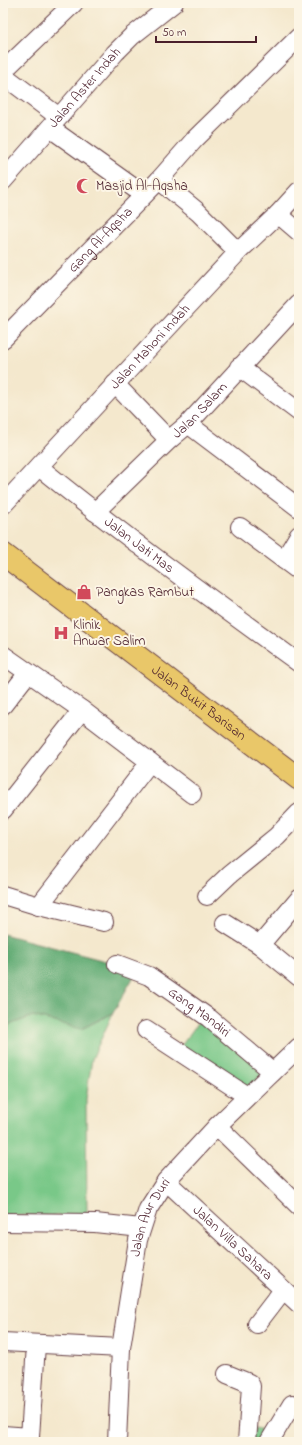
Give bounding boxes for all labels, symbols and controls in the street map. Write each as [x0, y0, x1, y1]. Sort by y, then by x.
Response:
scale bar [156, 18, 256, 44]
text: 50 m [162, 24, 186, 42]
street label: Jalan Aster Indah [43, 42, 126, 133]
place label: Masjid Al-Aqsha [96, 176, 188, 197]
mosque icon: Masjid Al-Aqsha [75, 177, 93, 195]
street label: Gang Al-Aqsha [63, 202, 138, 278]
street label: Jalan Mahoni Indah [105, 299, 195, 394]
street label: Jalan Salam [167, 377, 232, 444]
street label: Jalan Jati Mas [100, 512, 179, 579]
place label: Pangkas Rambut [96, 582, 194, 604]
shop icon: Pangkas Rambut [75, 583, 93, 601]
place label: Klinik Anwar Salim [73, 615, 146, 652]
hospital icon: Klinik Anwar Salim [52, 624, 70, 642]
street label: Jalan Bukit Barisan [147, 660, 251, 746]
street label: Gang Mandiri [164, 982, 235, 1042]
street label: Jalan Aur Duri [125, 1172, 175, 1258]
street label: Jalan Villa Sahara [188, 1200, 278, 1285]

